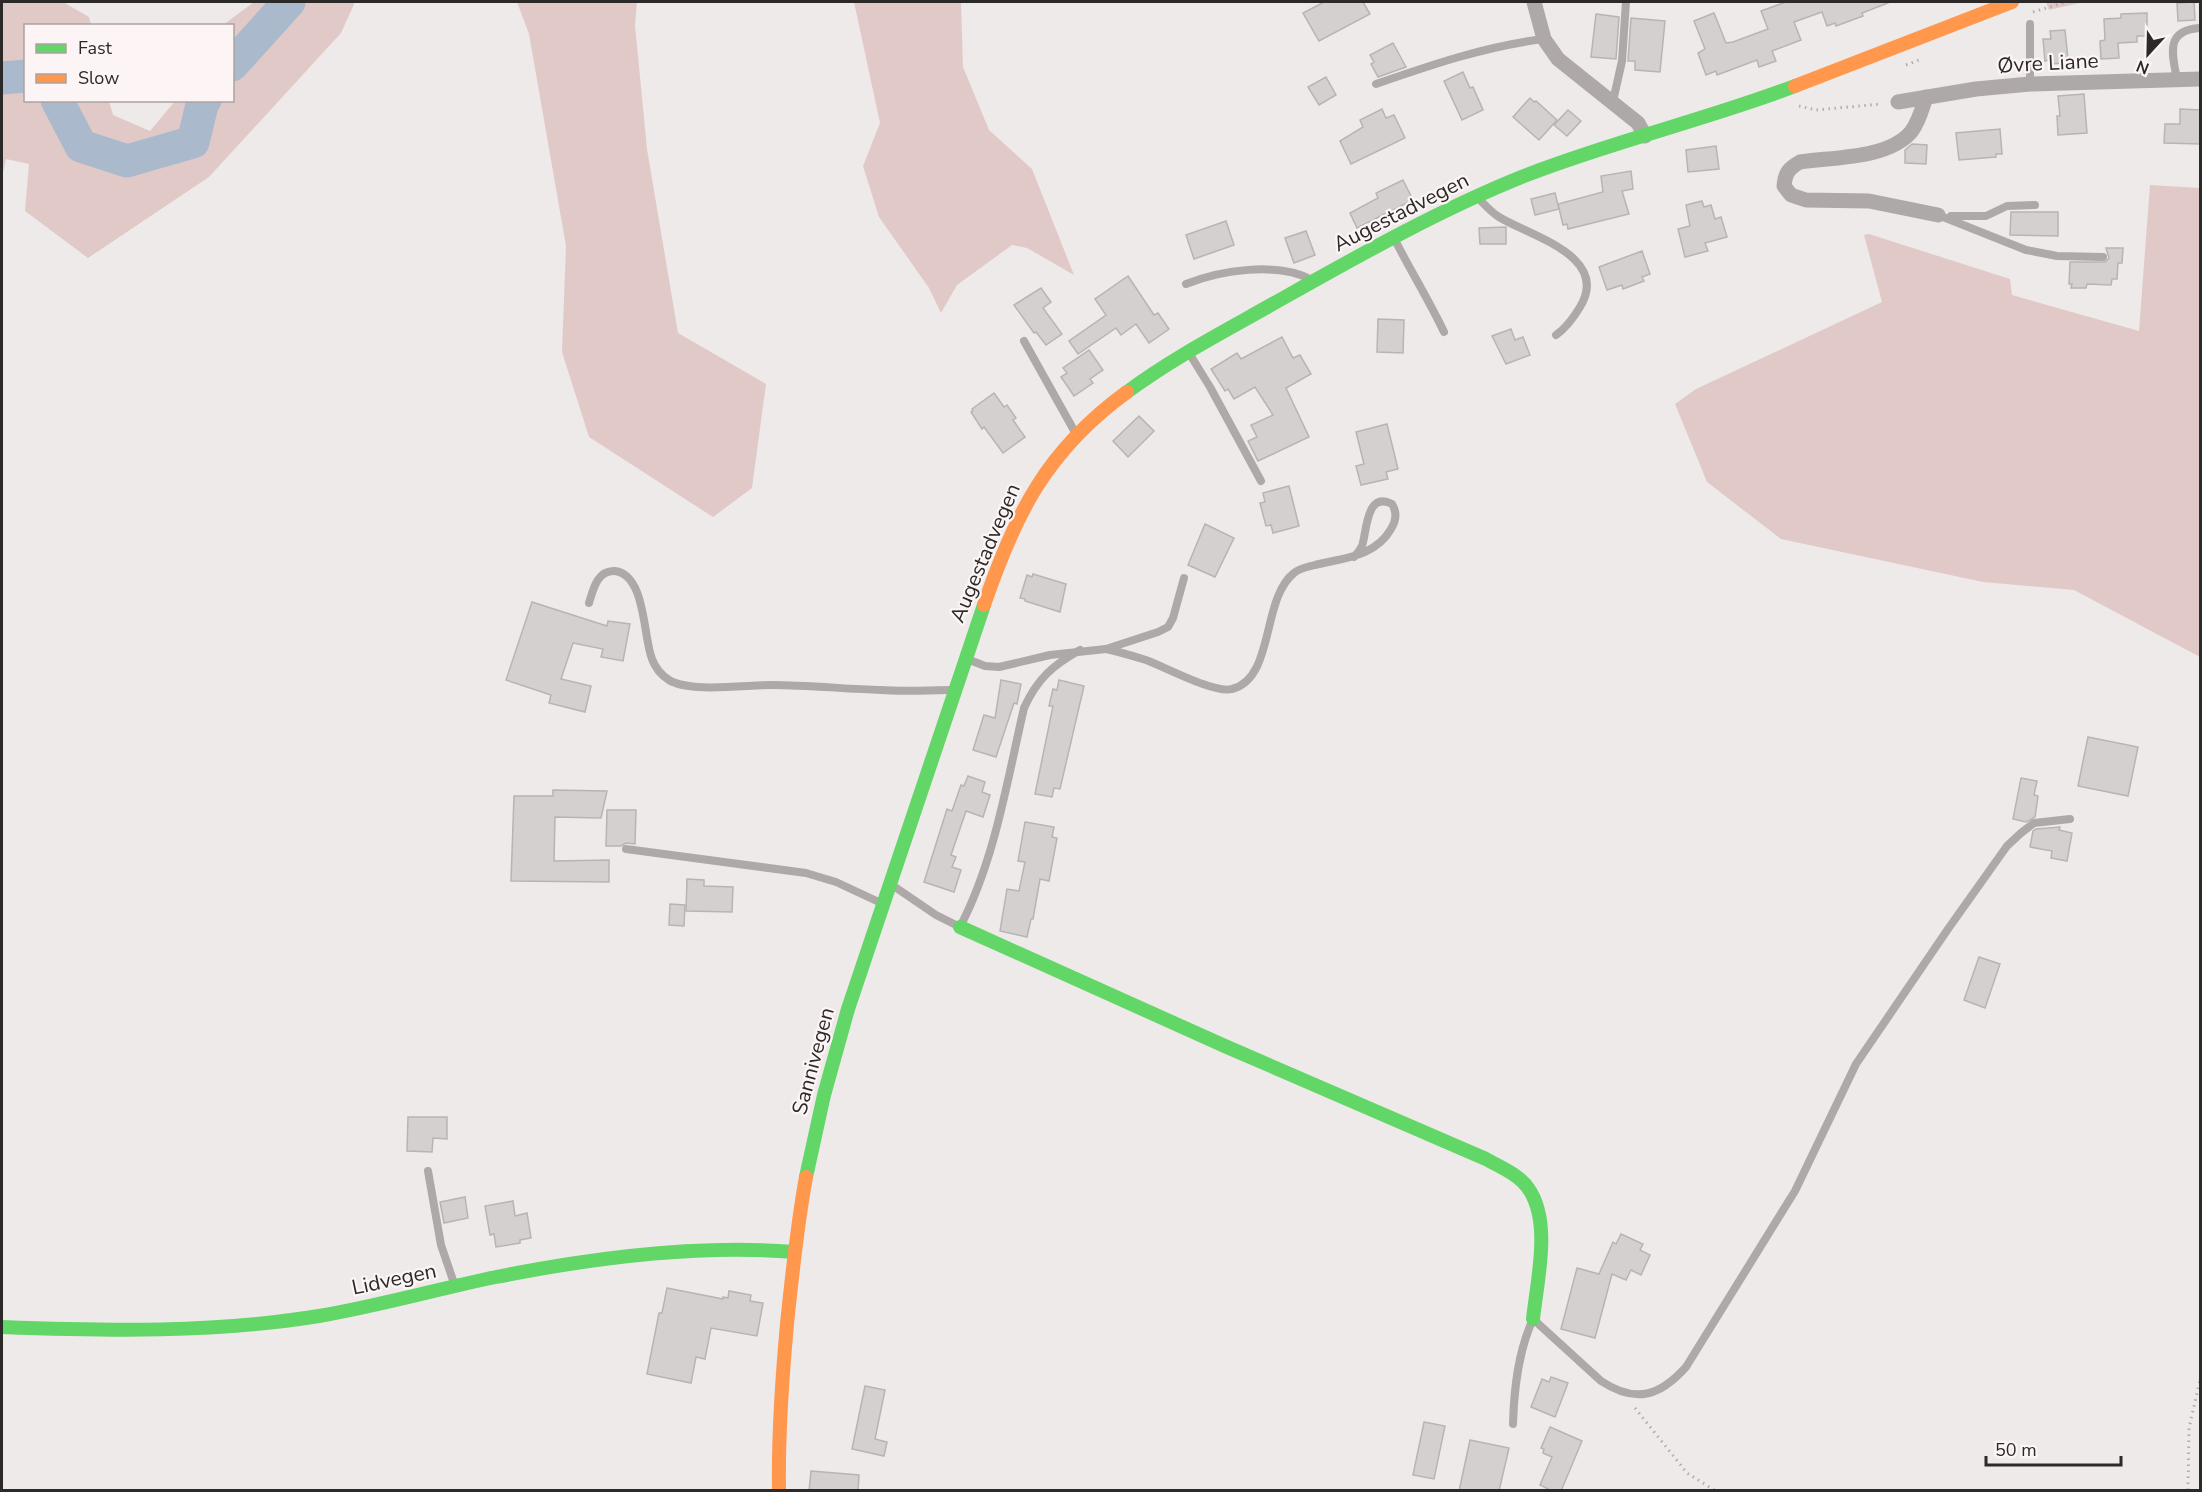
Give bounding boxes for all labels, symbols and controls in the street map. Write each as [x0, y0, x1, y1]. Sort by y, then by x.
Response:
legend [24, 24, 234, 102]
north arrow [2118, 24, 2178, 84]
text: Fast [78, 36, 113, 60]
street label: Øvre Liane [1997, 46, 2099, 80]
text: N [2133, 55, 2152, 79]
text: Slow [78, 66, 119, 90]
street label: Augestadvegen [1328, 166, 1474, 258]
street label: Augestadvegen [943, 479, 1027, 627]
street label: Sannivegen [785, 1004, 841, 1118]
street label: Lidvegen [349, 1256, 439, 1302]
scale bar [1986, 1429, 2121, 1467]
text: 50 m [1995, 1438, 2037, 1462]

